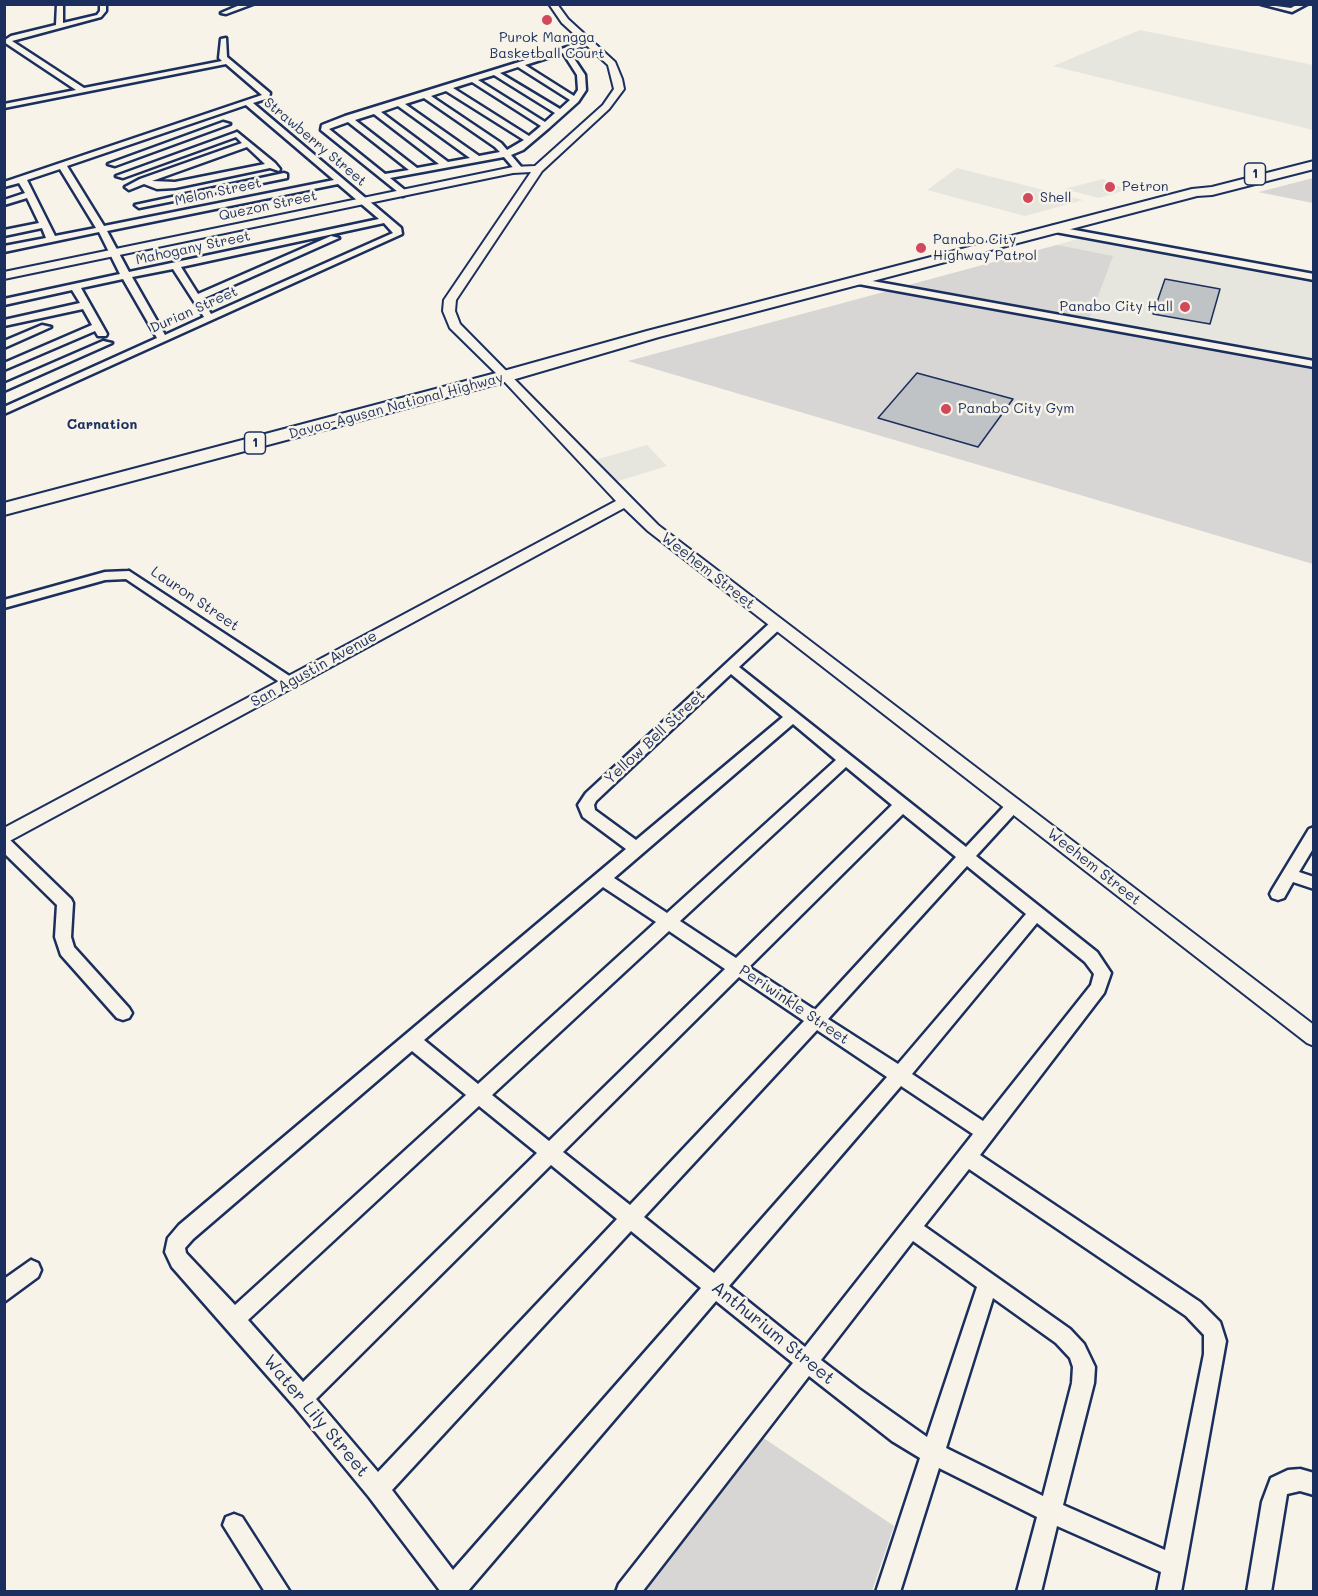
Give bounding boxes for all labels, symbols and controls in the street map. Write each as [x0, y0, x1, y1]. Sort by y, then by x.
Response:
marker: Purok Mangga Basketball Court [540, 13, 554, 27]
place label: Purok Mangga Basketball Court [490, 30, 604, 62]
street label: Strawberry Street [260, 94, 370, 190]
road number: 1 [1244, 163, 1266, 185]
street label: Melon Street [173, 175, 263, 209]
place label: Petron [1122, 179, 1168, 195]
marker: Petron [1103, 180, 1117, 194]
street label: Quezon Street [217, 187, 319, 225]
place label: Shell [1040, 190, 1071, 206]
marker: Shell [1021, 191, 1035, 205]
street label: Mahogany Street [134, 228, 252, 268]
place label: Panabo City Highway Patrol [933, 232, 1037, 264]
marker: Panabo City Highway Patrol [914, 241, 928, 255]
street label: Durian Street [148, 283, 240, 337]
place label: Panabo City Hall [1060, 299, 1173, 315]
marker: Panabo City Hall [1178, 300, 1192, 314]
street label: Davao-Agusan National Highway [287, 369, 505, 443]
place label: Panabo City Gym [958, 401, 1075, 417]
marker: Panabo City Gym [939, 402, 953, 416]
district label: Carnation [67, 417, 137, 433]
road number: 1 [244, 432, 266, 454]
street label: Weehem Street [658, 529, 758, 613]
street label: Lauron Street [147, 563, 243, 635]
street label: San Agustin Avenue [248, 627, 380, 711]
street label: Yellow Bell Street [601, 686, 709, 788]
street label: Weehem Street [1044, 825, 1144, 909]
street label: Periwinkle Street [736, 962, 852, 1048]
street label: Anthurium Street [707, 1277, 839, 1389]
street label: Water Lily Street [259, 1351, 373, 1481]

